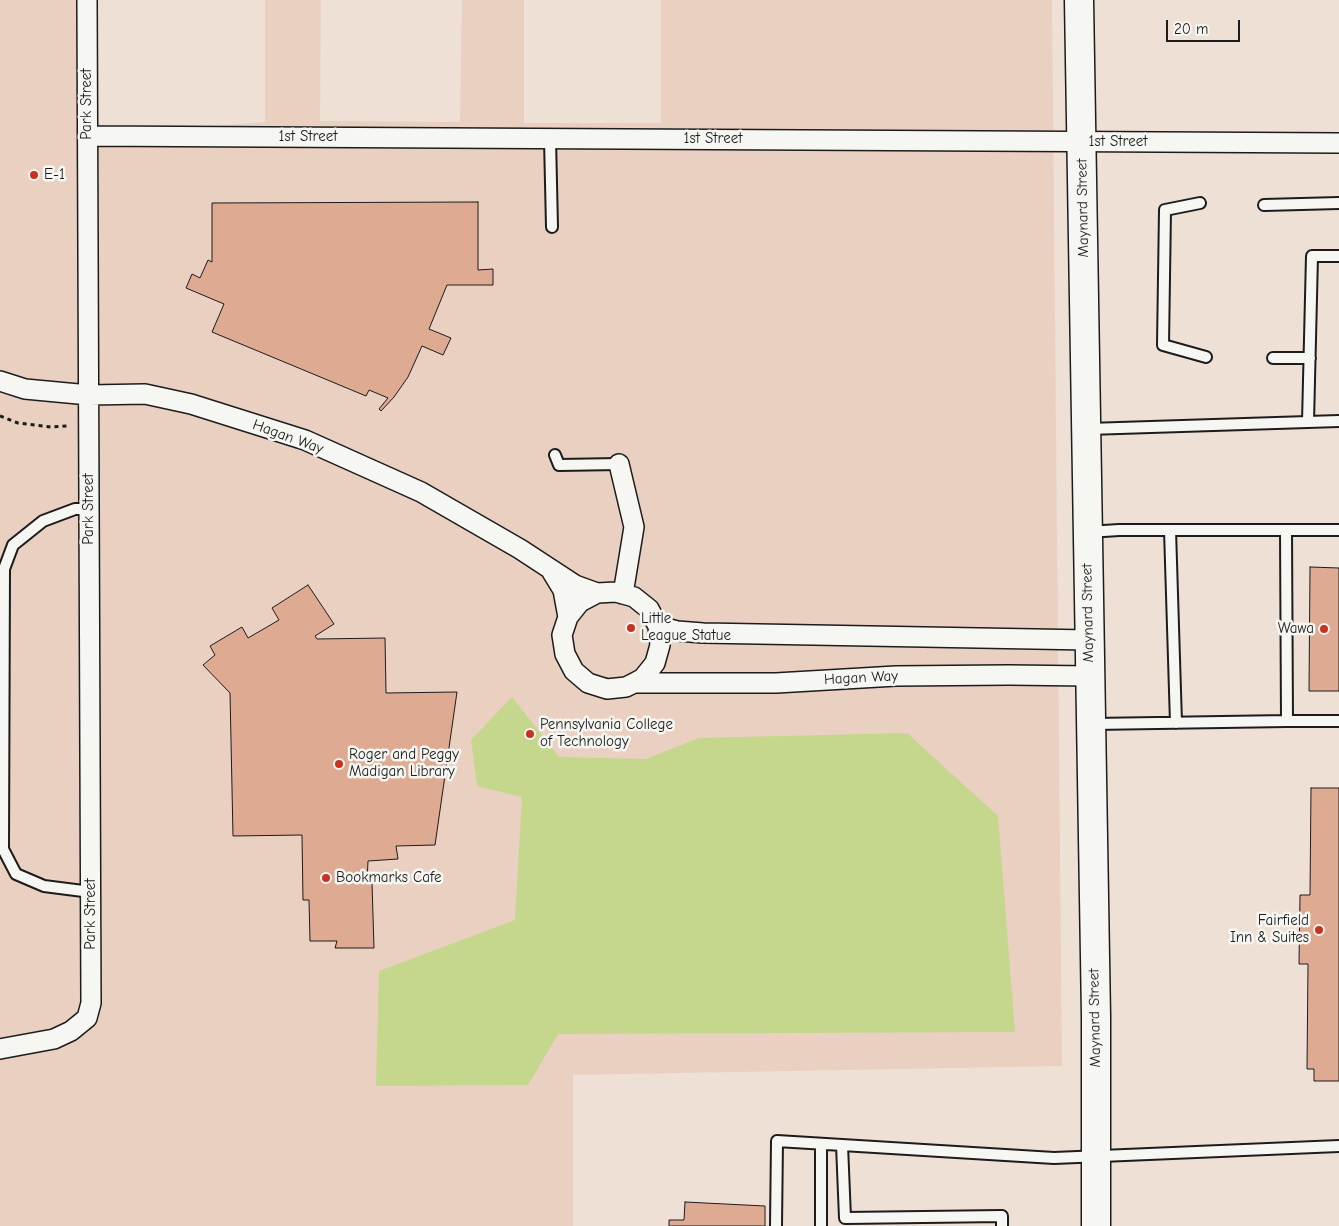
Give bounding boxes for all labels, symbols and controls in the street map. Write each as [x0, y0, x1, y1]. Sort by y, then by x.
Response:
scale bar [1169, 10, 1243, 42]
text: 20 m [1174, 20, 1208, 38]
street label: Park Street [78, 68, 96, 140]
street label: 1st Street [278, 128, 338, 146]
street label: 1st Street [683, 130, 743, 148]
street label: 1st Street [1088, 133, 1148, 151]
street label: Maynard Street [1073, 158, 1093, 258]
place label: E-1 [44, 166, 65, 184]
marker: E-1 [28, 169, 40, 181]
street label: Hagan Way [250, 416, 326, 458]
street label: Park Street [80, 473, 98, 545]
street label: Maynard Street [1078, 563, 1098, 663]
place label: Little League Statue [641, 610, 731, 645]
place label: Wawa [1278, 620, 1314, 638]
marker: Little League Statue [625, 622, 637, 634]
marker: Wawa [1318, 623, 1330, 635]
street label: Hagan Way [824, 667, 898, 689]
place label: Pennsylvania College of Technology [540, 716, 673, 751]
marker: Pennsylvania College of Technology [524, 728, 536, 740]
place label: Roger and Peggy Madigan Library [349, 746, 459, 781]
marker: Roger and Peggy Madigan Library [333, 758, 345, 770]
place label: Bookmarks Cafe [336, 869, 441, 887]
marker: Bookmarks Cafe [320, 872, 332, 884]
street label: Park Street [82, 878, 100, 950]
place label: Fairfield Inn & Suites [1230, 912, 1309, 947]
marker: Fairfield Inn & Suites [1313, 924, 1325, 936]
street label: Maynard Street [1085, 968, 1105, 1068]

